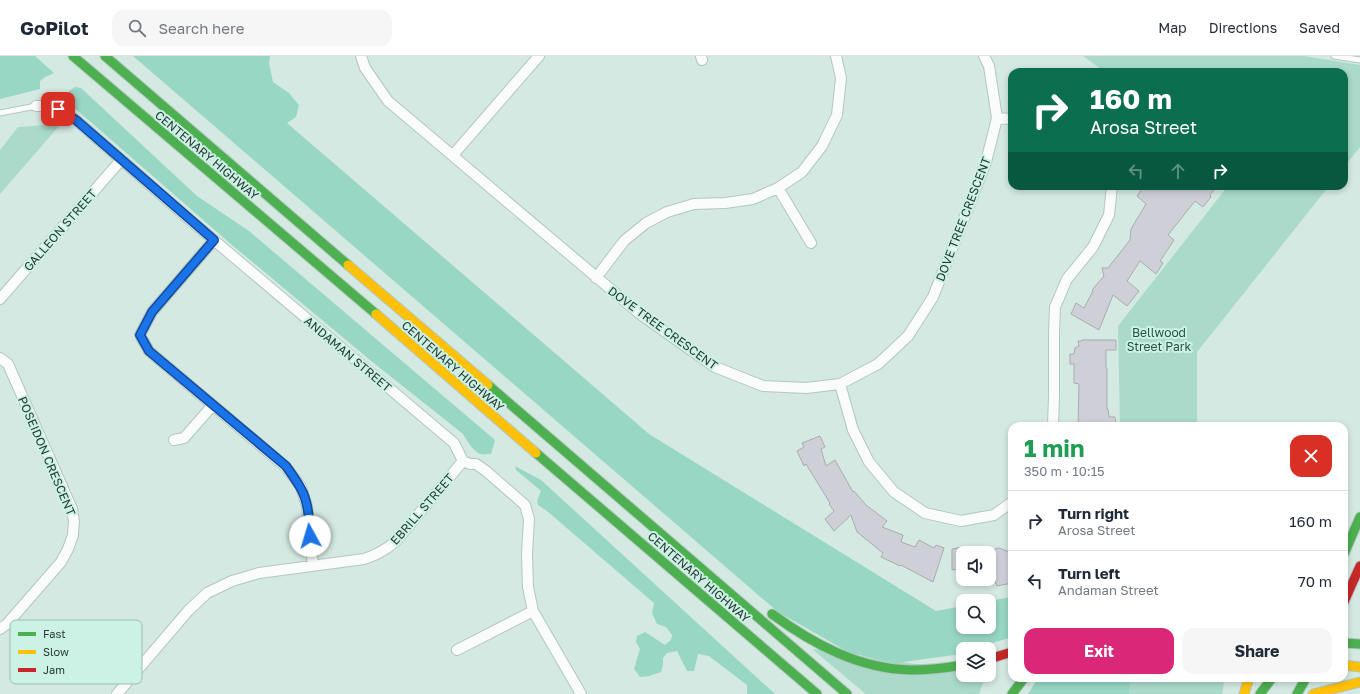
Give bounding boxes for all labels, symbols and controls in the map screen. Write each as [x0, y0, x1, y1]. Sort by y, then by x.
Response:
search box [112, 10, 392, 46]
text: GoPilot [20, 16, 88, 39]
icon: search [126, 17, 148, 39]
text: Search here [158, 19, 244, 37]
text: Map [1158, 19, 1187, 36]
text: Directions [1209, 19, 1277, 36]
text: Saved [1299, 19, 1340, 36]
text: 160 m [1090, 82, 1172, 115]
icon: right [1024, 84, 1076, 136]
pin [41, 92, 75, 126]
icon: arrive [47, 98, 69, 120]
street label: CENTENARY HIGHWAY [152, 107, 262, 203]
text: Arosa Street [1090, 116, 1197, 138]
street label: DOVE TREE CRESCENT [932, 154, 994, 283]
icon: left [1125, 160, 1147, 182]
icon: ahead [1167, 160, 1189, 182]
icon: right [1209, 160, 1231, 182]
street label: GALLEON STREET [20, 186, 100, 274]
street label: DOVE TREE CRESCENT [605, 283, 721, 373]
street label: ANDAMAN STREET [301, 313, 395, 395]
street label: CENTENARY HIGHWAY [399, 317, 508, 415]
park label: Bellwood Street Park [1127, 325, 1191, 354]
street label: POSEIDON CRESCENT [15, 394, 79, 518]
text: 1 min [1024, 433, 1084, 462]
button: close [1290, 435, 1332, 477]
text: 350 m · 10:15 [1024, 463, 1104, 479]
street label: EBRILL STREET [387, 470, 457, 548]
text: Turn right [1058, 504, 1129, 522]
icon: right [1024, 510, 1046, 532]
text: 160 m [1289, 512, 1332, 530]
position arrow [289, 515, 331, 557]
text: Arosa Street [1058, 522, 1135, 538]
street label: CENTENARY HIGHWAY [645, 528, 754, 626]
map controls [956, 546, 996, 682]
button: sound [956, 546, 996, 586]
text: Turn left [1058, 564, 1120, 582]
icon: left [1024, 570, 1046, 592]
text: 70 m [1298, 572, 1332, 590]
text: Andaman Street [1058, 582, 1159, 598]
button: search [956, 594, 996, 634]
legend [10, 620, 142, 684]
text: Fast [43, 627, 66, 640]
button: Exit [1024, 628, 1174, 674]
button: Share [1182, 628, 1332, 674]
button: layers [956, 642, 996, 682]
text: Slow [43, 645, 69, 658]
text: Jam [43, 663, 65, 676]

